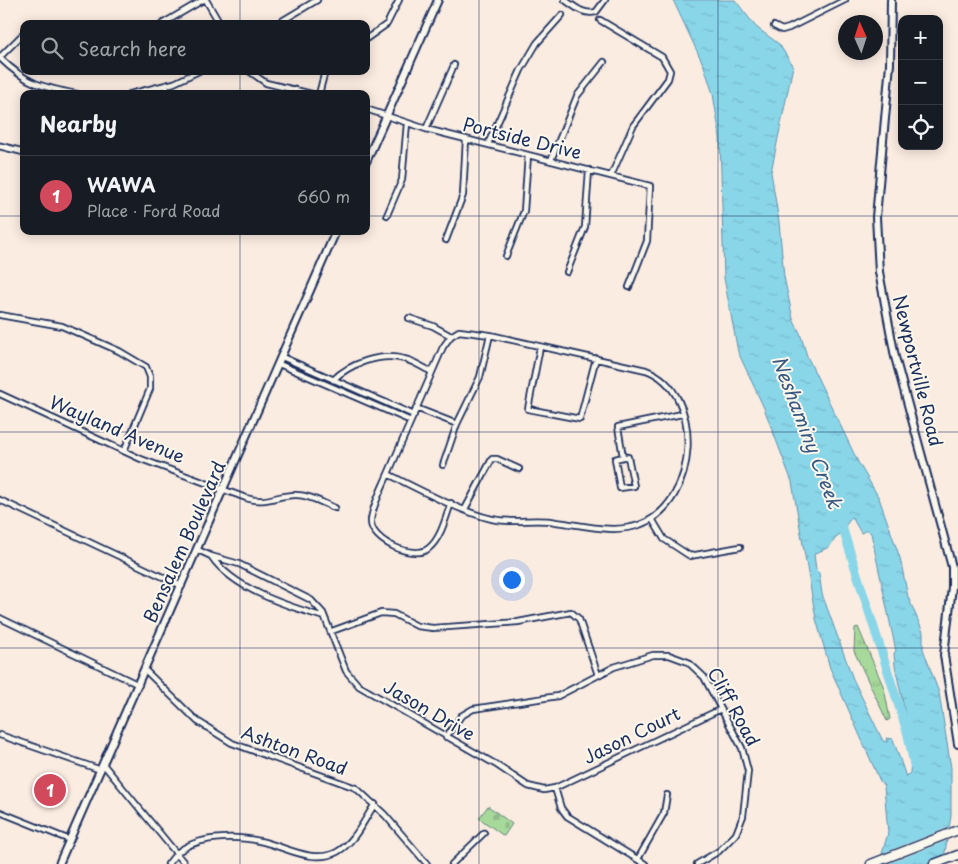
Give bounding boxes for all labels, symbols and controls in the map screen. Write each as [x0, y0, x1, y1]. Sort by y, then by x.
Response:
north arrow [838, 15, 883, 60]
map controls [898, 15, 943, 150]
button: + [898, 15, 943, 60]
search box [20, 20, 370, 75]
icon: search [38, 34, 66, 62]
text: Search here [78, 34, 187, 62]
button: − [898, 60, 943, 105]
button: locate [898, 105, 943, 150]
text: Nearby [40, 107, 117, 139]
street label: Portside Drive [460, 110, 585, 165]
text: WAWA [87, 170, 156, 198]
text: 1 [52, 184, 60, 208]
text: 660 m [297, 184, 350, 208]
text: Place · Ford Road [87, 198, 221, 222]
street label: Newportville Road [887, 292, 950, 449]
water label: Neshaminy Creek [766, 351, 851, 514]
street label: Wayland Avenue [46, 388, 190, 469]
street label: Bensalem Boulevard [136, 456, 231, 627]
your location [499, 567, 525, 593]
street label: Cliff Road [701, 662, 767, 751]
street label: Jason Drive [379, 673, 481, 747]
street label: Jason Court [578, 699, 685, 770]
street label: Ashton Road [238, 718, 351, 781]
pin: 1 [34, 771, 66, 809]

